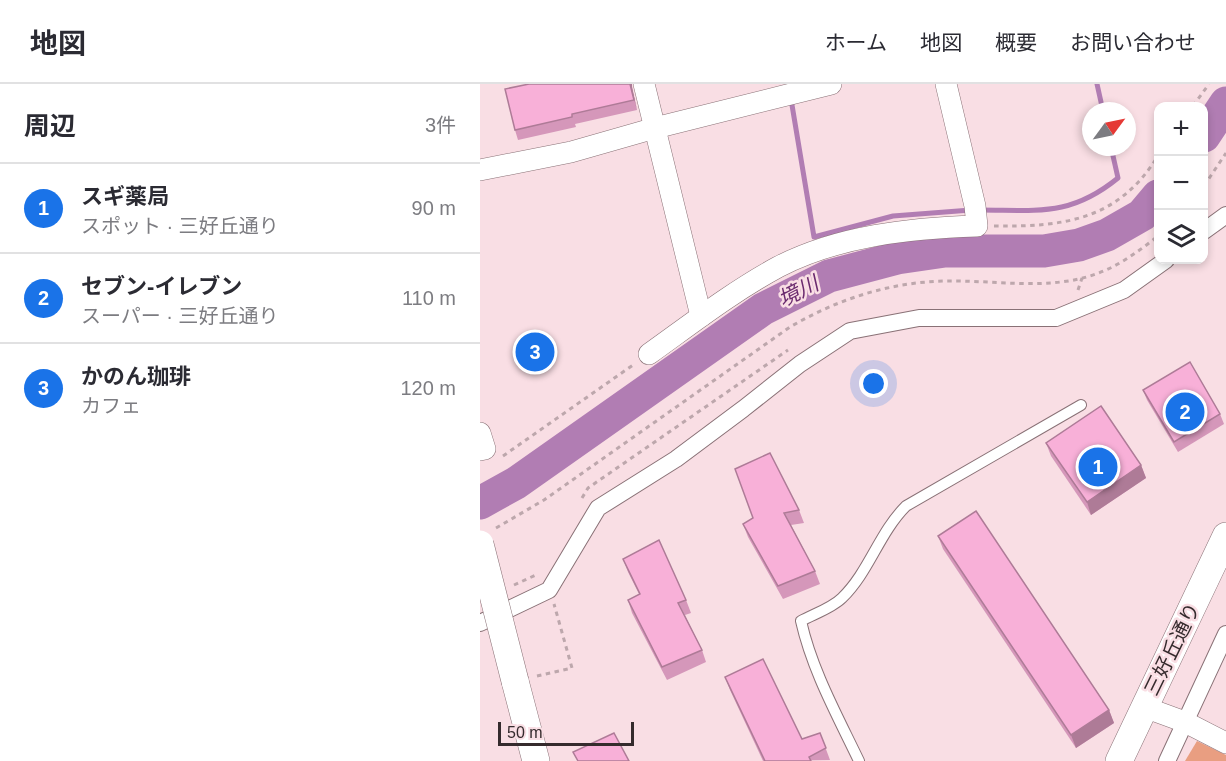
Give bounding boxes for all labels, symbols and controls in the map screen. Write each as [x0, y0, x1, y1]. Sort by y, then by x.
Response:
text: 地図 [30, 28, 86, 59]
text: ホーム [825, 31, 887, 54]
text: 地図 [920, 31, 962, 54]
text: 概要 [995, 31, 1037, 54]
text: お問い合わせ [1070, 31, 1196, 54]
north arrow [1082, 102, 1136, 156]
map controls [1154, 102, 1208, 264]
button: + [1154, 102, 1208, 156]
text: 周辺 [24, 111, 76, 141]
text: 3件 [425, 114, 456, 136]
button: − [1154, 156, 1208, 210]
text: スギ薬局 [81, 184, 169, 209]
text: 1 [38, 197, 49, 219]
text: 90 m [412, 197, 456, 219]
button: layers [1154, 210, 1208, 264]
text: スポット · 三好丘通り [81, 215, 279, 237]
water label: 境川 [774, 270, 824, 311]
text: セブン-イレブン [81, 274, 242, 299]
text: 2 [38, 287, 49, 309]
text: 110 m [402, 287, 456, 309]
text: スーパー · 三好丘通り [81, 305, 279, 327]
pin: 3 [516, 330, 554, 374]
text: かのん珈琲 [81, 364, 191, 389]
your location [859, 369, 888, 398]
text: 3 [38, 377, 49, 399]
text: 120 m [400, 377, 456, 399]
pin: 2 [1166, 390, 1204, 434]
text: カフェ [81, 395, 141, 417]
pin: 1 [1078, 444, 1118, 490]
street label: 三好丘通り [1140, 599, 1204, 699]
scale bar [498, 719, 634, 746]
text: 50 m [507, 724, 543, 741]

